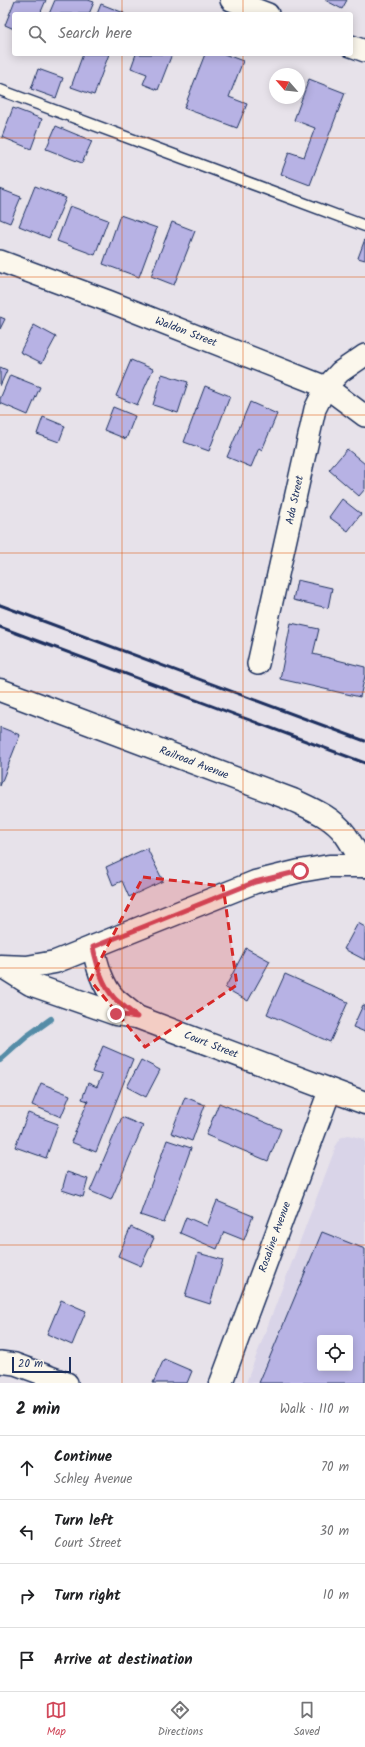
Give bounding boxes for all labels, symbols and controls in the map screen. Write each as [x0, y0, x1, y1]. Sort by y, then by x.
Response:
search box [12, 12, 353, 56]
text: Search here [58, 22, 132, 46]
icon: search [26, 23, 48, 45]
north arrow [269, 68, 305, 104]
street label: Waldon Street [152, 312, 220, 352]
street label: Ada Street [281, 473, 309, 526]
street label: Railroad Avenue [157, 742, 231, 784]
route start [291, 862, 309, 880]
route end [107, 1005, 125, 1023]
street label: Court Street [181, 1026, 242, 1064]
street label: Rosaline Avenue [254, 1199, 296, 1275]
map controls [317, 1335, 353, 1371]
button: locate [317, 1335, 353, 1371]
scale bar [12, 1355, 71, 1374]
text: 20 m [18, 1355, 43, 1373]
text: 2 min [16, 1396, 60, 1423]
text: Walk · 110 m [280, 1399, 349, 1420]
text: Continue [54, 1445, 112, 1469]
icon: ahead [16, 1457, 38, 1479]
text: 70 m [321, 1457, 349, 1478]
text: Schley Avenue [54, 1469, 132, 1490]
text: Turn left [54, 1509, 114, 1533]
icon: left [16, 1521, 38, 1543]
text: 30 m [320, 1521, 349, 1542]
text: Court Street [54, 1533, 121, 1554]
text: Turn right [54, 1584, 121, 1608]
icon: right [16, 1585, 38, 1607]
text: 10 m [323, 1585, 349, 1606]
text: Arrive at destination [54, 1648, 193, 1672]
icon: arrive [16, 1649, 38, 1671]
tab: Map [45, 1699, 67, 1741]
tab: Directions [158, 1699, 203, 1741]
tab: Saved [294, 1699, 320, 1741]

